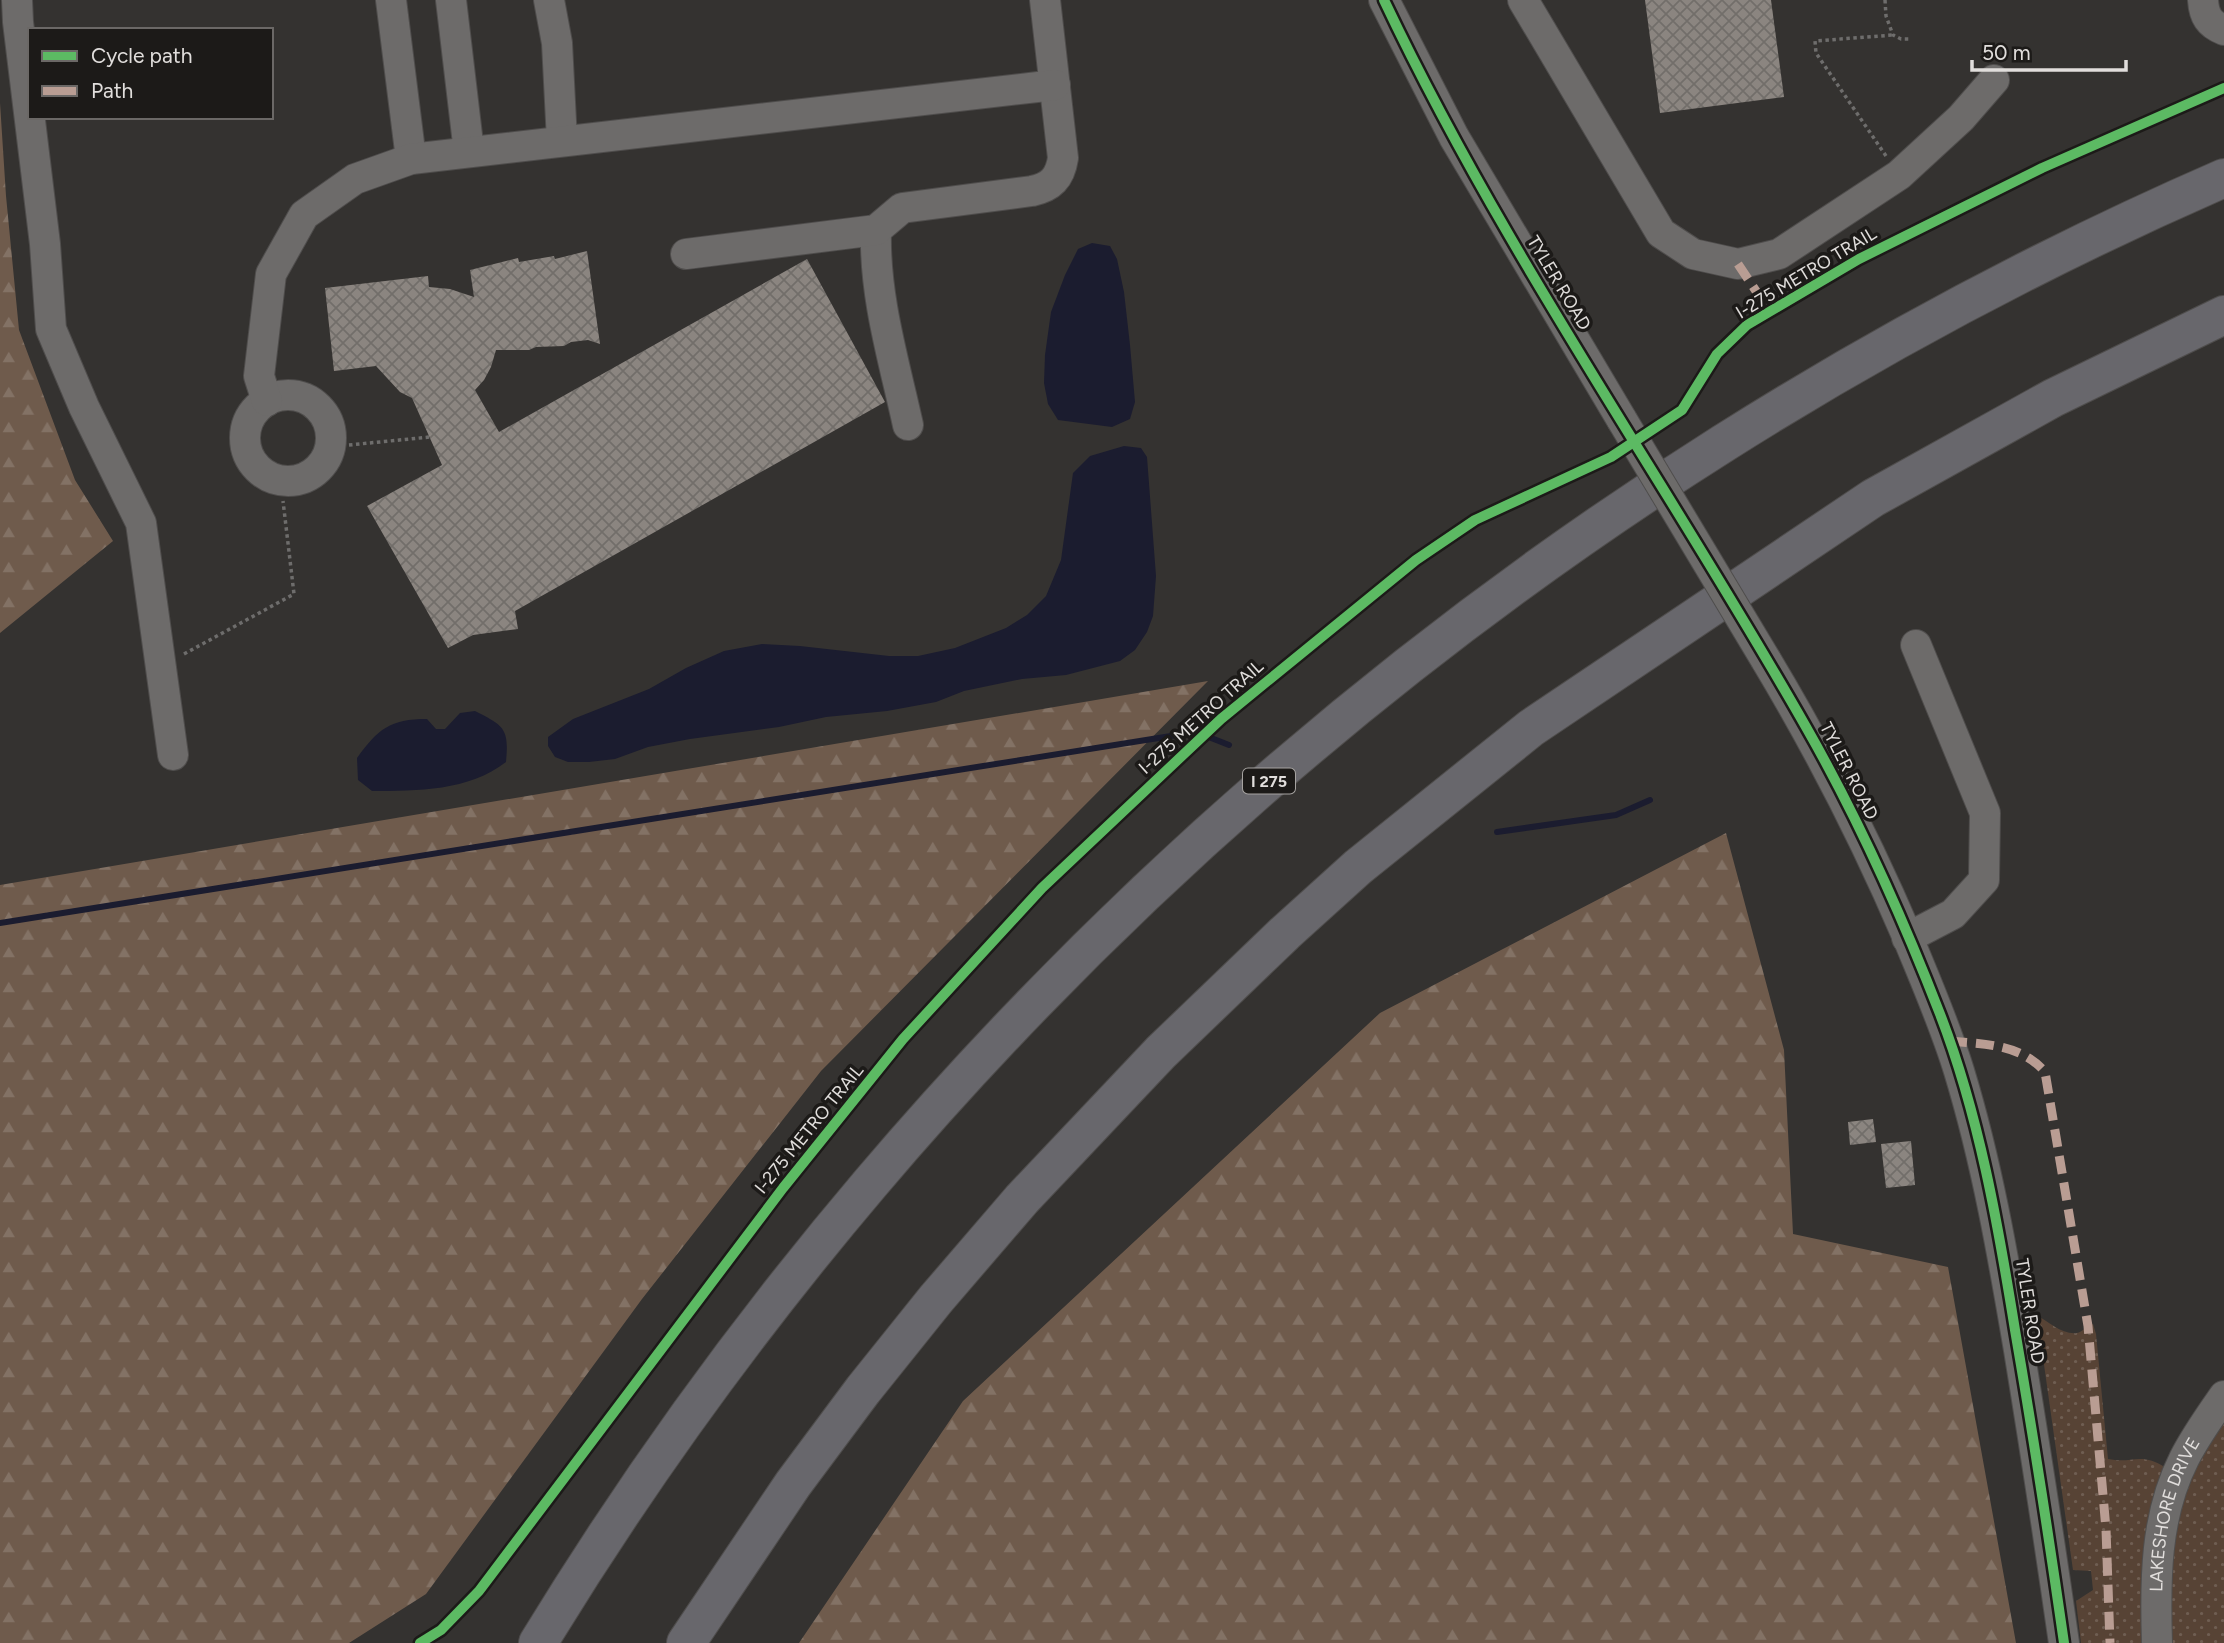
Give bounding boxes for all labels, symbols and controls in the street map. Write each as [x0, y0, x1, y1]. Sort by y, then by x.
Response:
legend [28, 28, 273, 119]
scale bar [1972, 28, 2126, 72]
text: 50 m [1982, 40, 2031, 65]
text: Cycle path [91, 43, 192, 68]
text: Path [91, 78, 133, 103]
street label: I-275 METRO TRAIL [1732, 222, 1881, 324]
street label: TYLER ROAD [1522, 232, 1596, 334]
street label: I-275 METRO TRAIL [1134, 655, 1268, 779]
street label: TYLER ROAD [1815, 719, 1883, 823]
road number: I 275 [1243, 768, 1295, 794]
street label: I-275 METRO TRAIL [750, 1059, 868, 1198]
street label: TYLER ROAD [2011, 1257, 2049, 1365]
street label: LAKESHORE DRIVE [2145, 1433, 2205, 1592]

